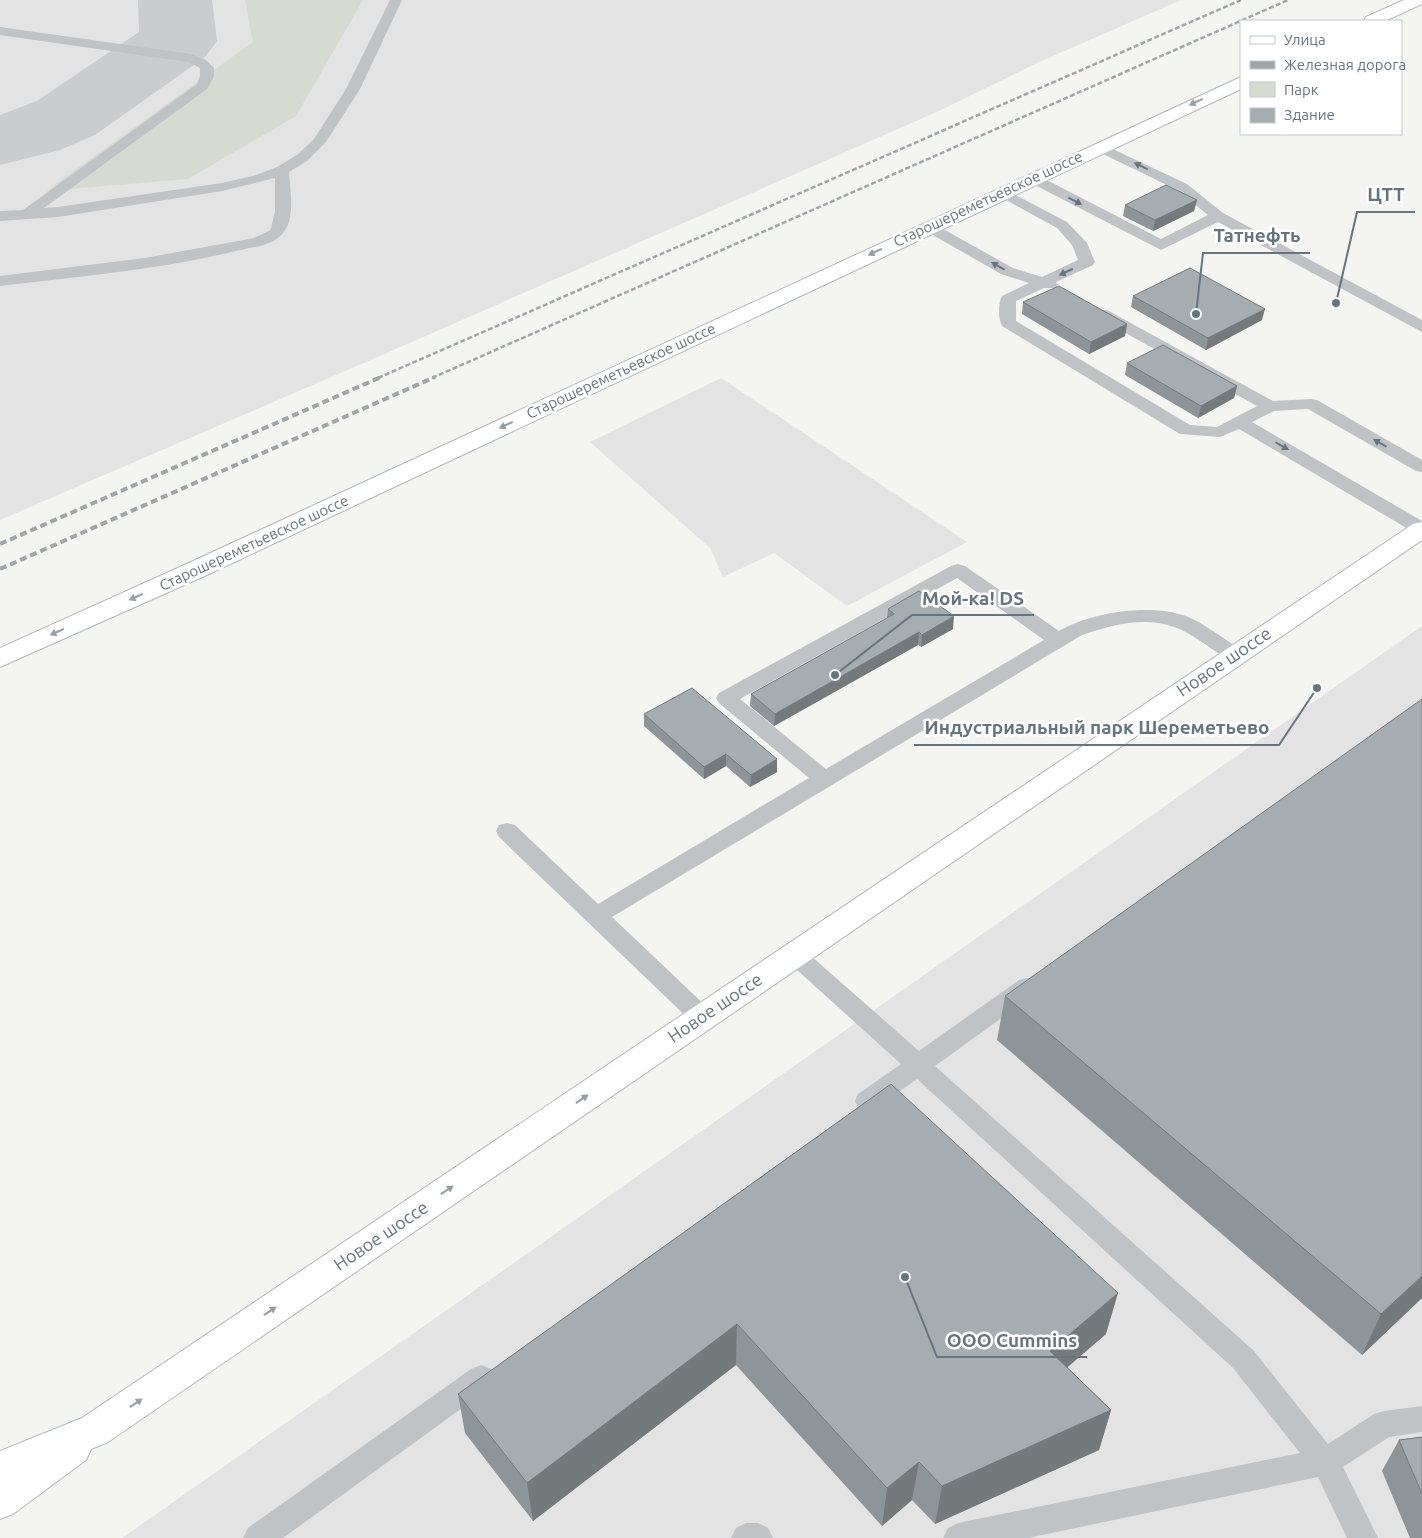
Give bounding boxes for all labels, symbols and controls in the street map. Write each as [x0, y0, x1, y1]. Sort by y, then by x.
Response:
legend [1240, 20, 1402, 135]
text: Улица [1284, 31, 1326, 48]
text: Железная дорога [1284, 56, 1406, 73]
text: Парк [1284, 81, 1319, 98]
one-way arrow [1189, 98, 1204, 107]
text: Здание [1284, 106, 1335, 123]
street label: Старошереметьевское шоссе [891, 147, 1085, 250]
one-way arrow [1134, 162, 1148, 170]
callout: ЦТТ [1357, 178, 1415, 212]
text: ЦТТ [1367, 183, 1405, 205]
one-way arrow [1068, 197, 1082, 205]
callout: Татнефть [1203, 219, 1310, 253]
text: Татнефть [1213, 224, 1301, 246]
one-way arrow [868, 248, 882, 256]
one-way arrow [991, 262, 1006, 270]
one-way arrow [1059, 268, 1073, 276]
street label: Старошереметьевское шоссе [524, 319, 718, 422]
one-way arrow [499, 421, 513, 429]
one-way arrow [1372, 439, 1387, 447]
one-way arrow [1275, 442, 1288, 451]
street label: Старошереметьевское шоссе [157, 491, 351, 594]
callout: Мой-ка! DS [912, 581, 1034, 615]
text: Мой-ка! DS [922, 587, 1024, 609]
one-way arrow [129, 593, 143, 601]
street label: Новое шоссе [1172, 622, 1274, 700]
one-way arrow [50, 629, 64, 637]
callout: Индустриальный парк Шереметьево [914, 711, 1279, 745]
text: Индустриальный парк Шереметьево [924, 716, 1270, 738]
street label: Новое шоссе [663, 968, 765, 1046]
one-way arrow [575, 1094, 589, 1104]
one-way arrow [441, 1185, 454, 1195]
street label: Новое шоссе [329, 1196, 431, 1274]
one-way arrow [263, 1306, 277, 1316]
callout: OOO Cummins [937, 1323, 1087, 1357]
text: OOO Cummins [947, 1329, 1077, 1351]
one-way arrow [129, 1398, 142, 1408]

